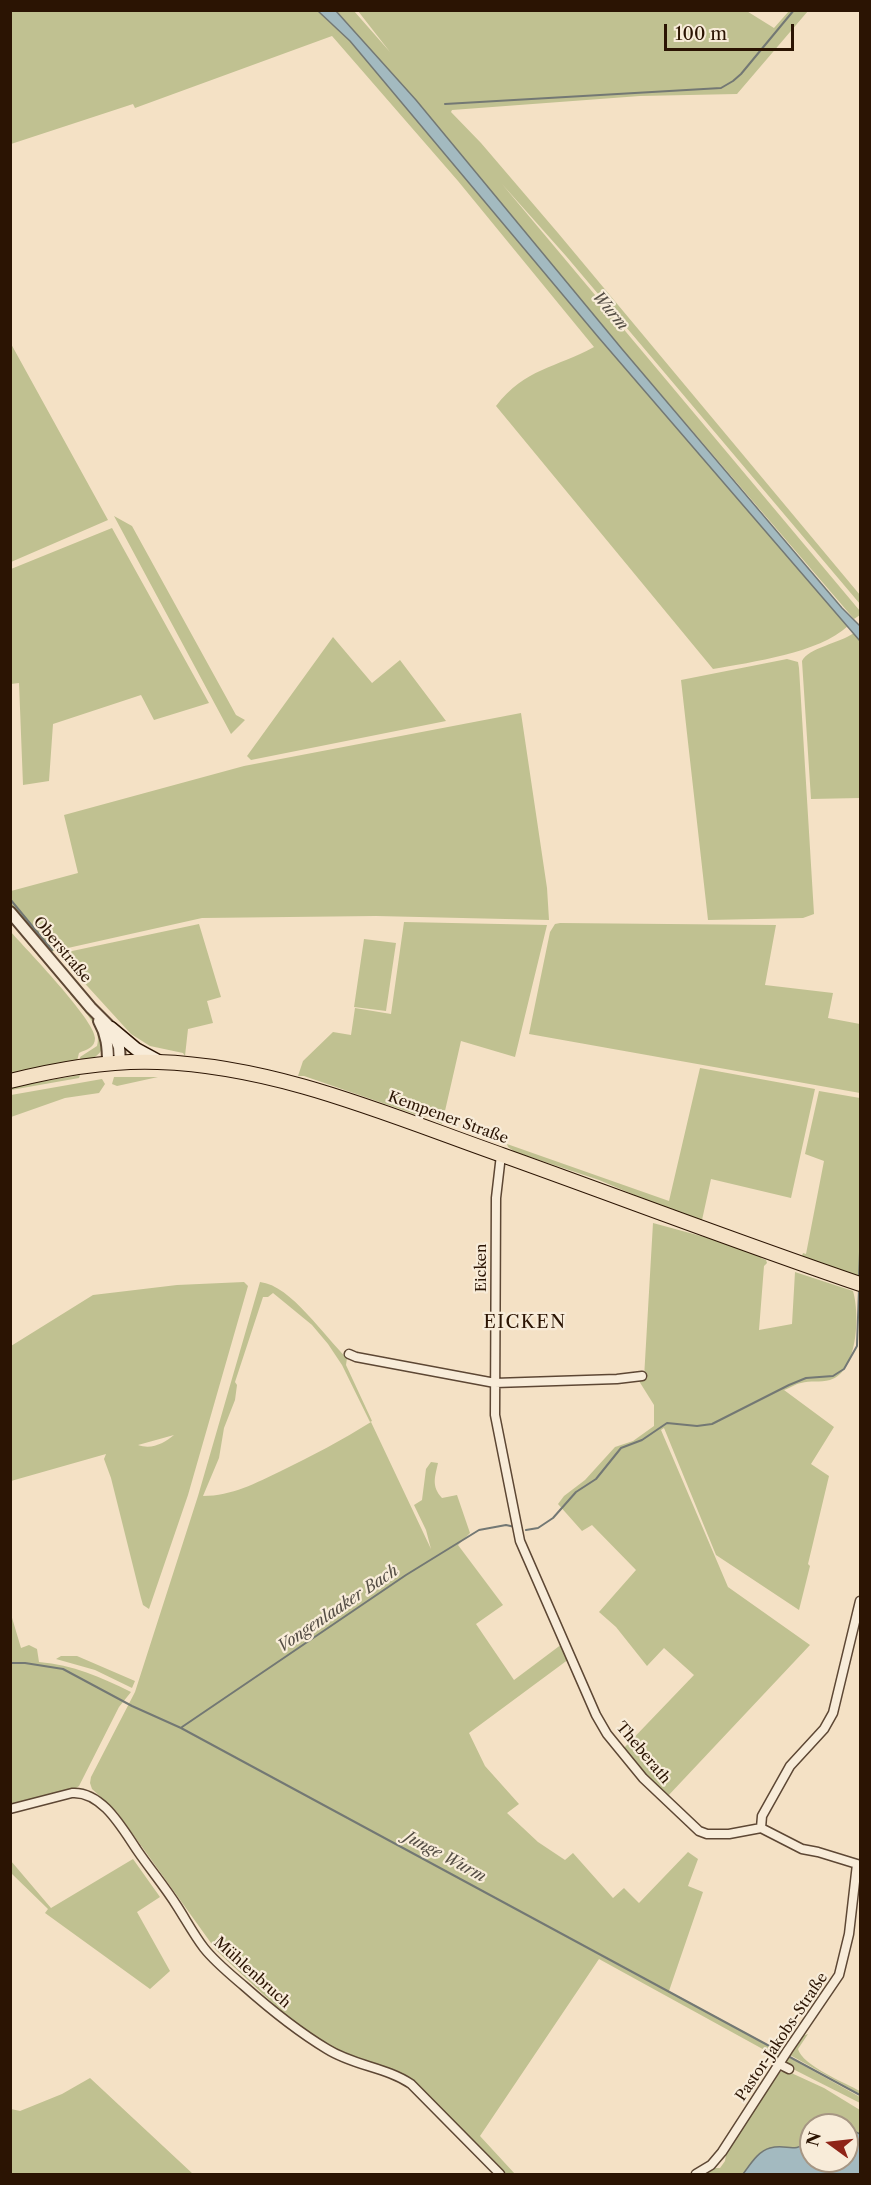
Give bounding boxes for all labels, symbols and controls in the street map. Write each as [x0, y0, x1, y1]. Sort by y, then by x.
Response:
scale bar [667, 12, 798, 50]
text: 100 m [675, 23, 727, 45]
water label: Wurm [588, 287, 632, 335]
street label: Oberstraße [29, 913, 95, 987]
street label: Kempener Straße [385, 1088, 511, 1148]
street label: Eicken [473, 1244, 491, 1292]
district label: EICKEN [483, 1312, 567, 1334]
water label: Vongenlaaker Bach [274, 1561, 402, 1657]
street label: Theberath [612, 1718, 674, 1788]
water label: Junge Wurm [401, 1827, 489, 1887]
street label: Mühlenbruch [210, 1934, 294, 2012]
street label: Pastor-Jakobs-Straße [732, 1969, 832, 2105]
north arrow [799, 2113, 859, 2173]
text: N [802, 2130, 825, 2148]

